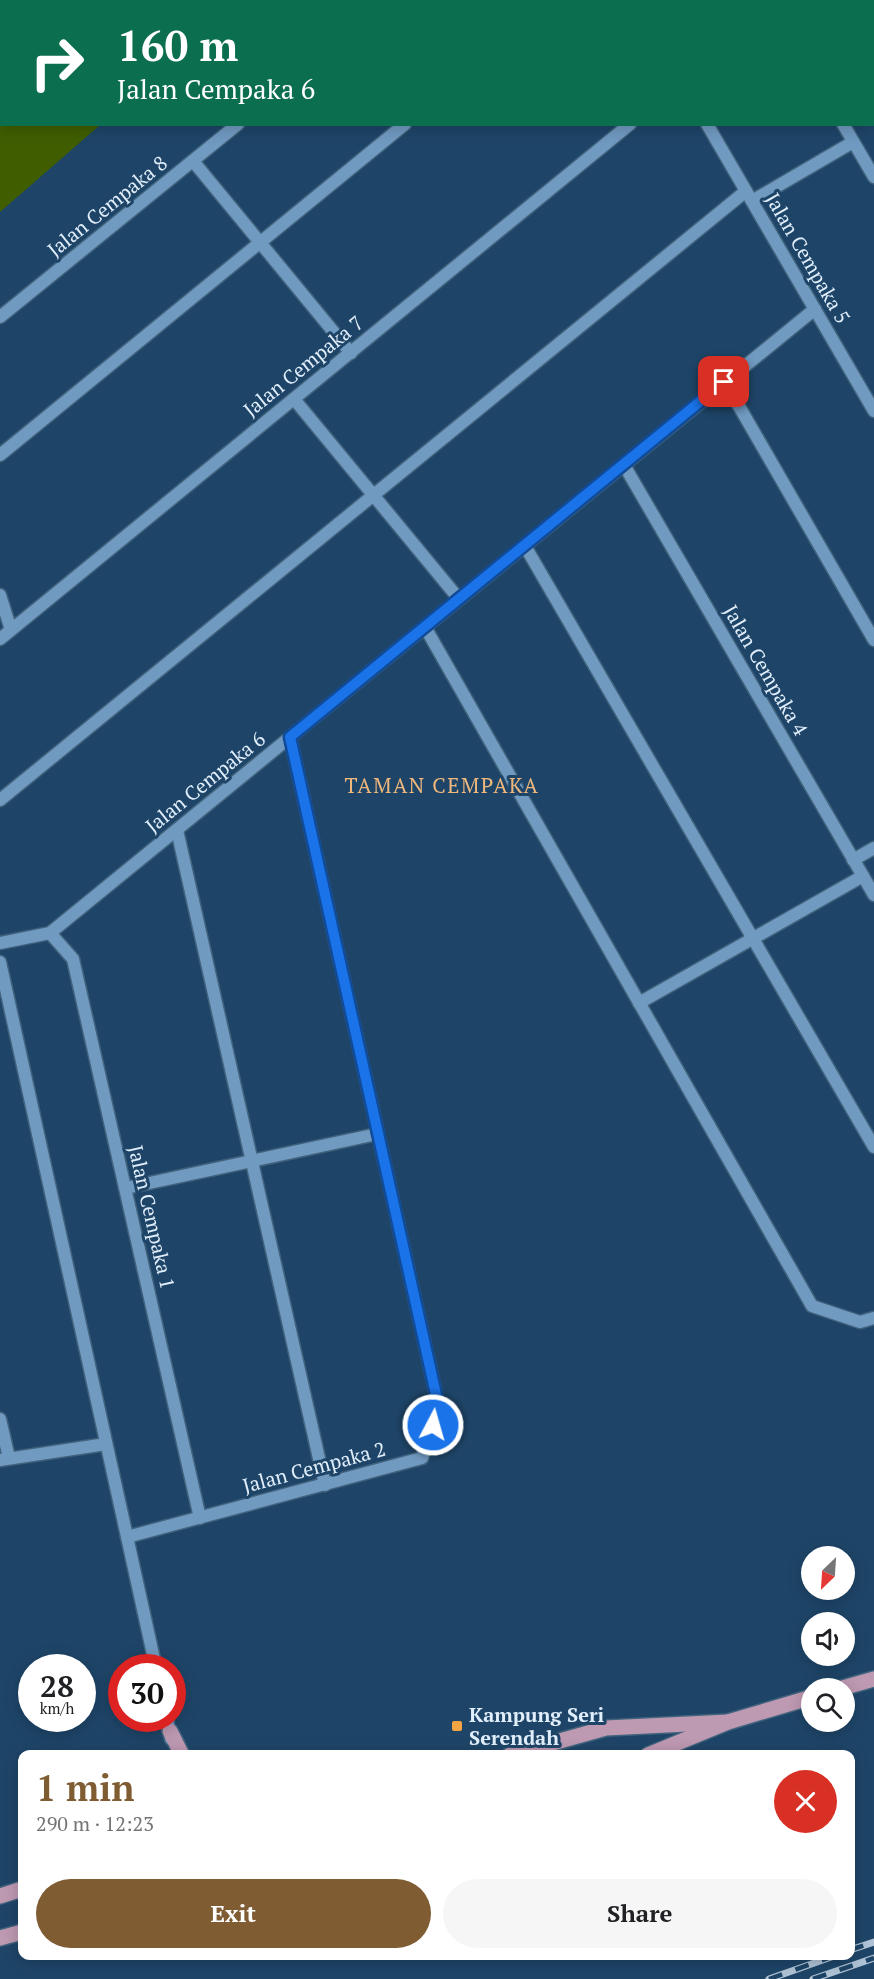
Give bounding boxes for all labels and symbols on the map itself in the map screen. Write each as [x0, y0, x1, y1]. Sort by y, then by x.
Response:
street label: Jalan Cempaka 8 [41, 149, 173, 263]
street label: Jalan Cempaka 5 [760, 188, 856, 328]
street label: Jalan Cempaka 7 [237, 309, 369, 423]
pin [698, 356, 749, 407]
street label: Jalan Cempaka 4 [718, 600, 815, 741]
street label: Jalan Cempaka 6 [139, 725, 271, 839]
district label: TAMAN CEMPAKA [345, 771, 539, 799]
street label: Jalan Cempaka 1 [122, 1142, 182, 1292]
position arrow [401, 1393, 465, 1457]
street label: Jalan Cempaka 2 [240, 1435, 388, 1499]
north arrow [801, 1546, 855, 1600]
speed limit sign: 30 [108, 1654, 186, 1732]
place label: Kampung Seri Serendah [469, 1701, 605, 1751]
marker: Kampung Seri Serendah [450, 1719, 464, 1733]

